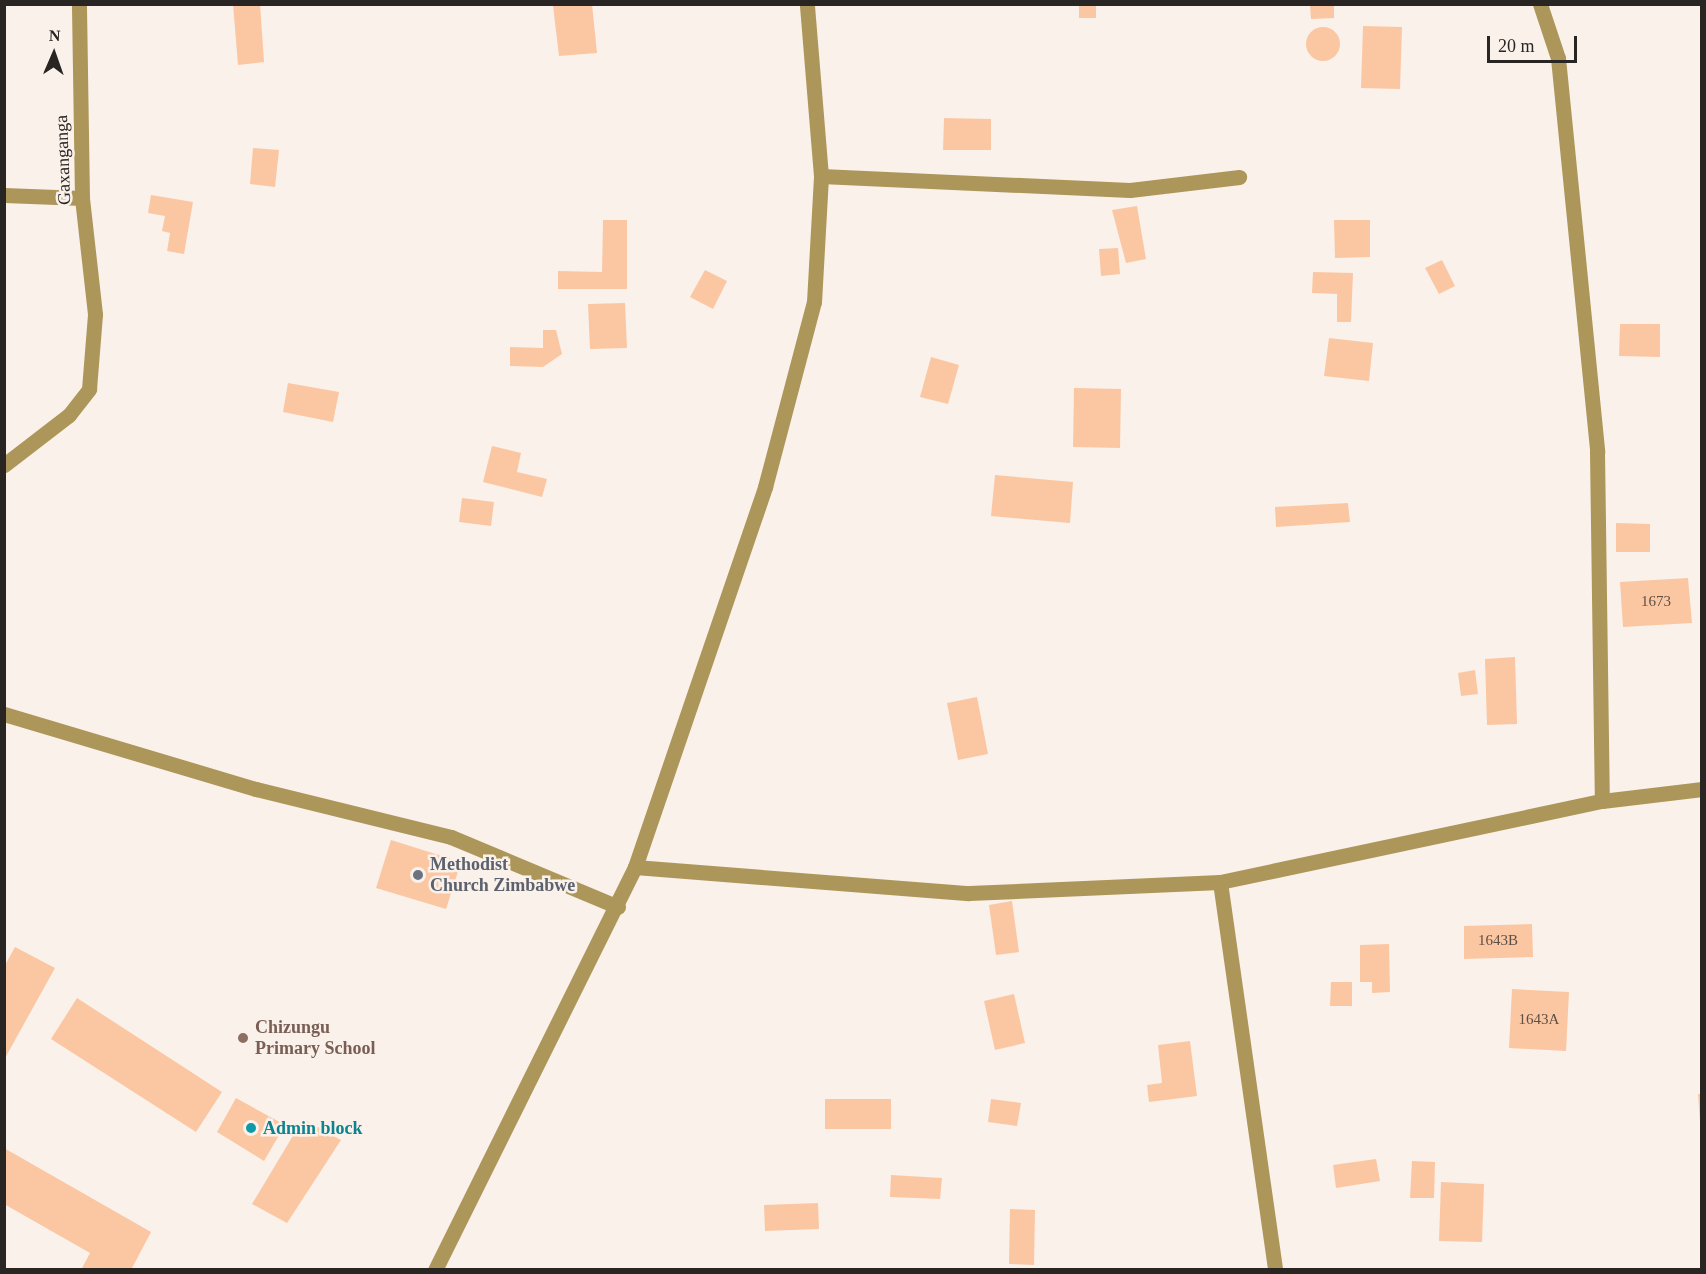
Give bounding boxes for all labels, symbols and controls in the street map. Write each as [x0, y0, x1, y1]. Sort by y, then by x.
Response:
north arrow [24, 24, 84, 84]
scale bar [1490, 24, 1580, 62]
text: N [49, 27, 61, 44]
text: 20 m [1498, 36, 1535, 56]
street label: Gaxanganga [51, 115, 75, 205]
house number: 1673 [1641, 593, 1671, 611]
place label: Methodist Church Zimbabwe [430, 854, 575, 896]
marker: Methodist Church Zimbabwe [411, 868, 425, 882]
house number: 1643B [1478, 932, 1518, 950]
house number: 1643A [1519, 1011, 1559, 1029]
place label: Chizungu Primary School [255, 1017, 375, 1060]
marker: Chizungu Primary School [236, 1031, 250, 1045]
place label: Admin block [263, 1117, 363, 1139]
marker: Admin block [244, 1121, 258, 1135]

